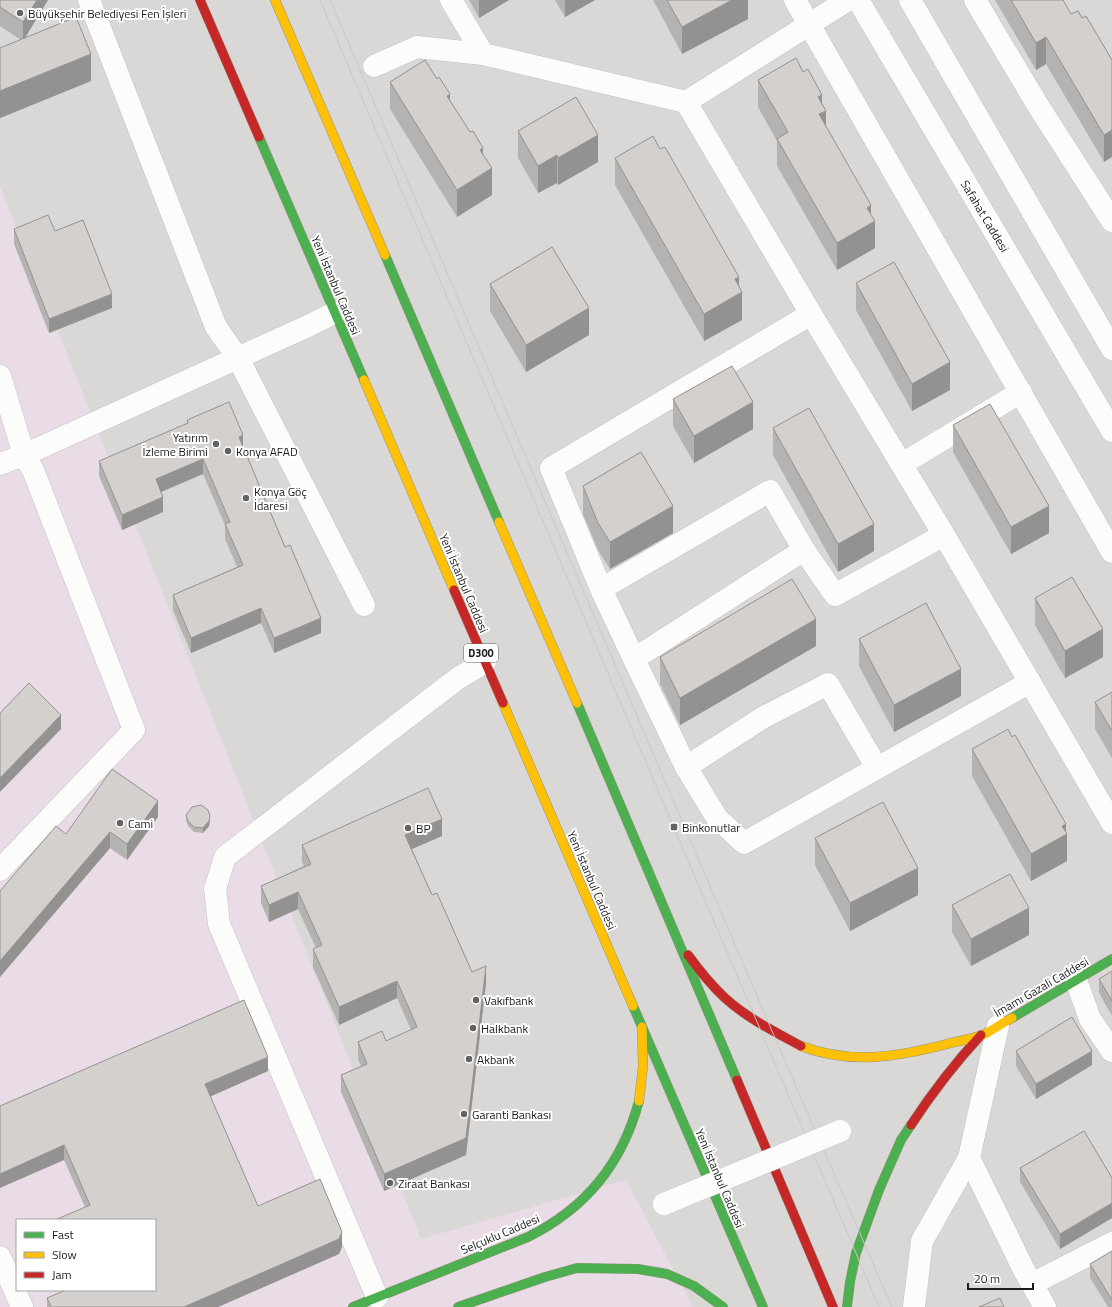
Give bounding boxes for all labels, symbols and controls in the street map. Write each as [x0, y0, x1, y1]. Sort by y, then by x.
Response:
place label: Büyükşehir Belediyesi Fen İşleri [28, 4, 186, 23]
marker: Büyükşehir Belediyesi Fen İşleri [15, 8, 25, 18]
street label: Safahat Caddesi [956, 176, 1014, 256]
street label: Yeni İstanbul Caddesi [307, 232, 365, 338]
place label: Yatırım İzleme Birimi [143, 428, 208, 461]
marker: Yatırım İzleme Birimi [211, 439, 221, 449]
place label: Konya AFAD [236, 442, 298, 461]
marker: Konya AFAD [223, 446, 233, 456]
place label: Konya Göç İdaresi [254, 482, 307, 515]
marker: Konya Göç İdaresi [241, 493, 251, 503]
street label: Yeni İstanbul Caddesi [435, 530, 493, 636]
road number: D300 [464, 644, 498, 662]
place label: Cami [128, 814, 153, 833]
marker: Cami [115, 818, 125, 828]
place label: Binkonutlar [682, 818, 740, 837]
place label: BP [416, 819, 431, 838]
marker: Binkonutlar [669, 822, 679, 832]
marker: BP [403, 823, 413, 833]
street label: Yeni İstanbul Caddesi [563, 827, 621, 933]
street label: İmamı Gazali Caddesi [990, 952, 1092, 1022]
place label: Vakıfbank [484, 991, 534, 1010]
marker: Vakıfbank [471, 995, 481, 1005]
place label: Halkbank [481, 1019, 528, 1038]
marker: Halkbank [468, 1023, 478, 1033]
place label: Akbank [477, 1050, 515, 1069]
marker: Akbank [464, 1054, 474, 1064]
place label: Garanti Bankası [472, 1105, 551, 1124]
marker: Garanti Bankası [459, 1109, 469, 1119]
street label: Yeni İstanbul Caddesi [691, 1125, 749, 1231]
place label: Ziraat Bankası [398, 1174, 470, 1193]
marker: Ziraat Bankası [385, 1178, 395, 1188]
street label: Selçuklu Caddesi [458, 1209, 542, 1259]
legend [16, 1219, 156, 1291]
text: Fast [52, 1225, 75, 1244]
text: Slow [52, 1245, 77, 1264]
text: Jam [52, 1265, 72, 1284]
scale bar [968, 1265, 1033, 1291]
text: 20 m [974, 1269, 1000, 1288]

